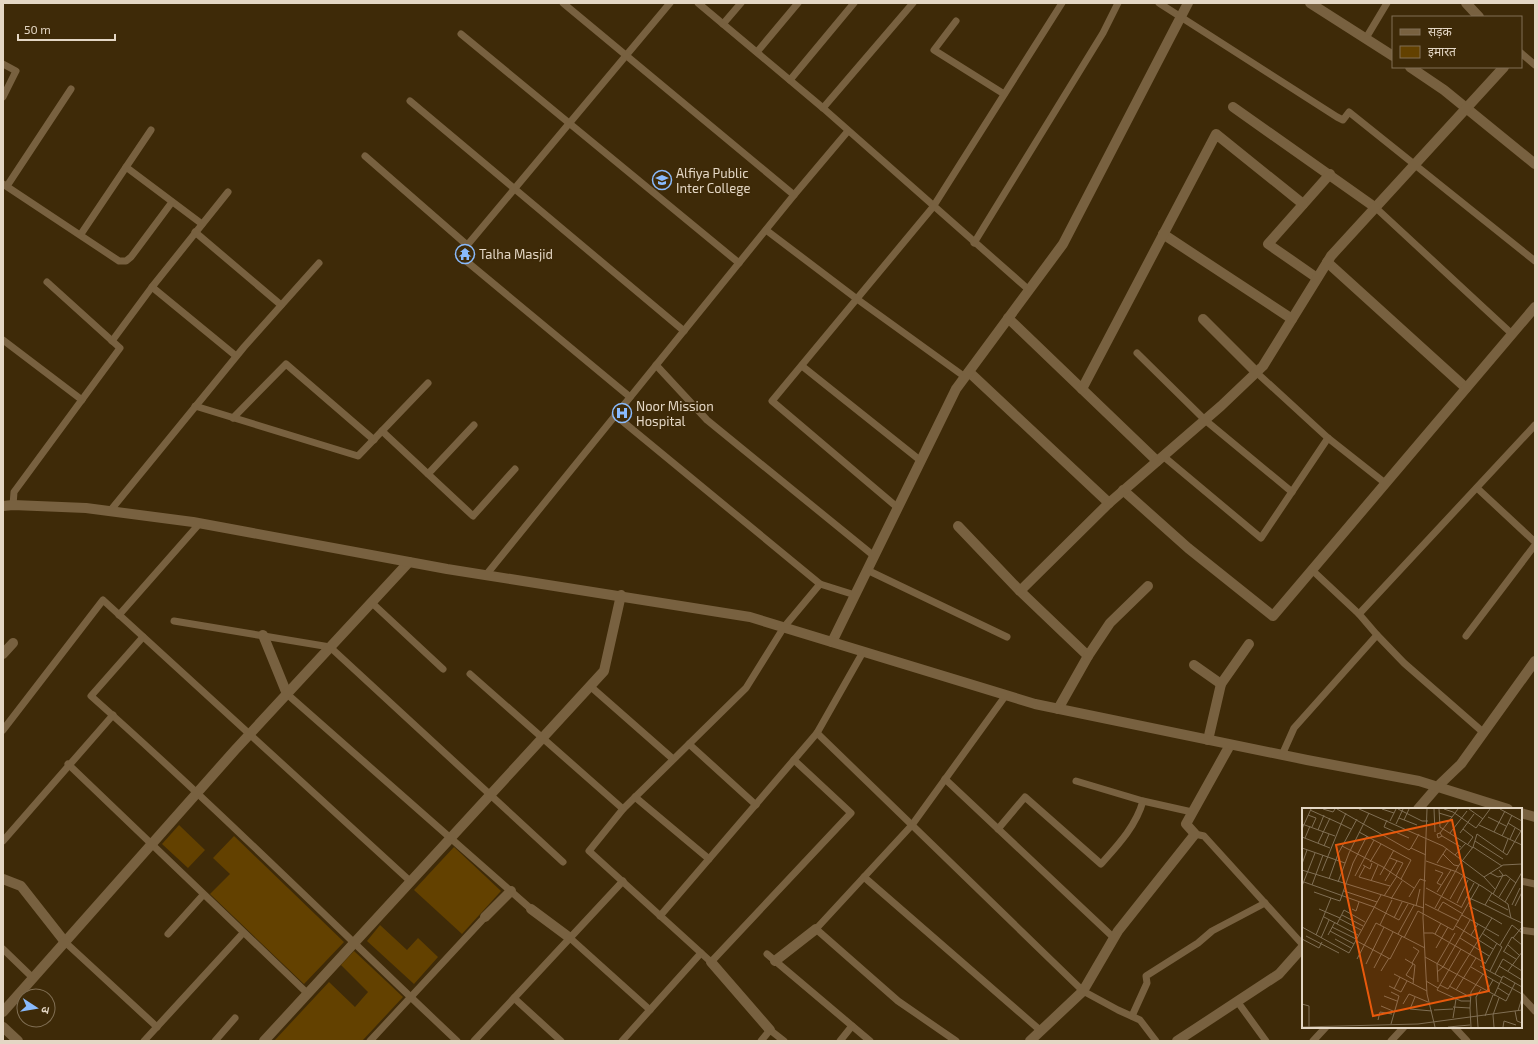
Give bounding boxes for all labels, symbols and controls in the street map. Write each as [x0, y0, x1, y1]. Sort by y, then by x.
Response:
scale bar [18, 16, 115, 42]
legend [1392, 16, 1522, 68]
text: 50 m [24, 22, 51, 36]
text: सड़क [1428, 24, 1453, 39]
text: इमारत [1428, 44, 1457, 59]
place label: Alfiya Public Inter College [676, 165, 750, 196]
school or university icon: Alfiya Public Inter College [651, 169, 673, 191]
temple icon: Talha Masjid [454, 243, 476, 265]
place label: Talha Masjid [479, 246, 553, 262]
place label: Noor Mission Hospital [636, 398, 714, 429]
hospital icon: Noor Mission Hospital [611, 402, 633, 424]
inset map [1302, 808, 1522, 1028]
north arrow [16, 988, 56, 1028]
text: उ [39, 1006, 53, 1015]

